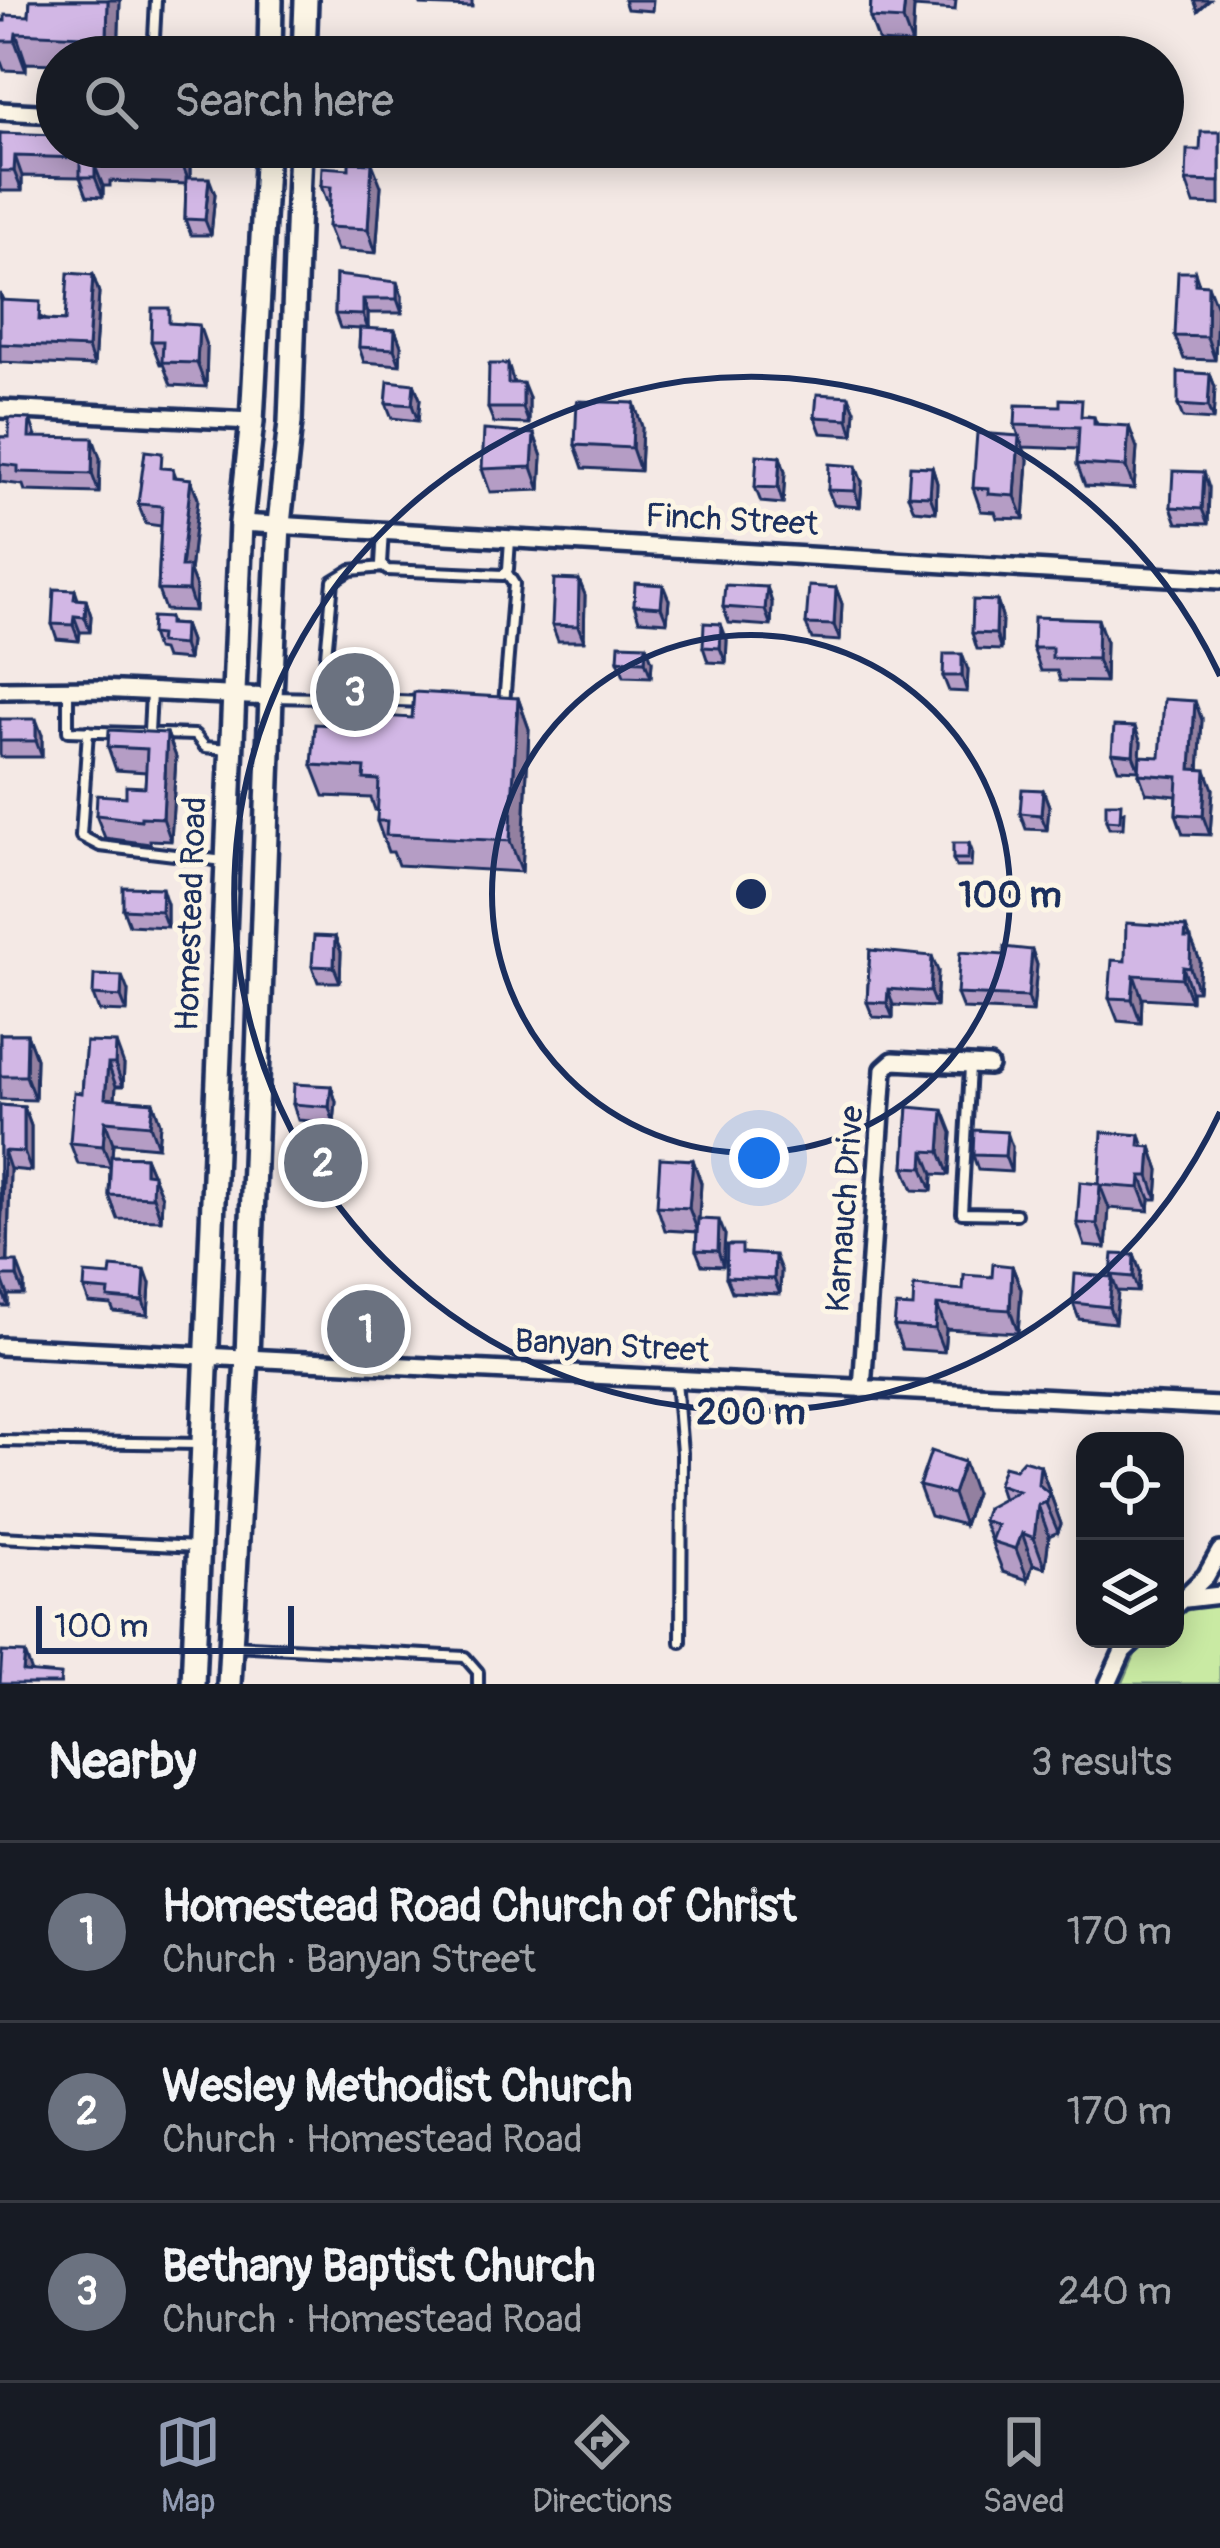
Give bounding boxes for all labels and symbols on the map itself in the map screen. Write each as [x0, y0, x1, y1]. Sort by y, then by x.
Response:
street label: Finch Street [645, 495, 820, 545]
pin: 3 [316, 647, 394, 737]
street label: Homestead Road [166, 796, 216, 1032]
centre of rings [730, 873, 772, 915]
text: 100 m [958, 873, 1062, 918]
street label: Karnauch Drive [817, 1104, 873, 1314]
pin: 2 [284, 1118, 362, 1208]
your location [729, 1128, 789, 1188]
pin: 1 [327, 1284, 405, 1374]
street label: Banyan Street [514, 1320, 711, 1372]
text: 200 m [696, 1390, 806, 1435]
scale bar [36, 1600, 294, 1653]

